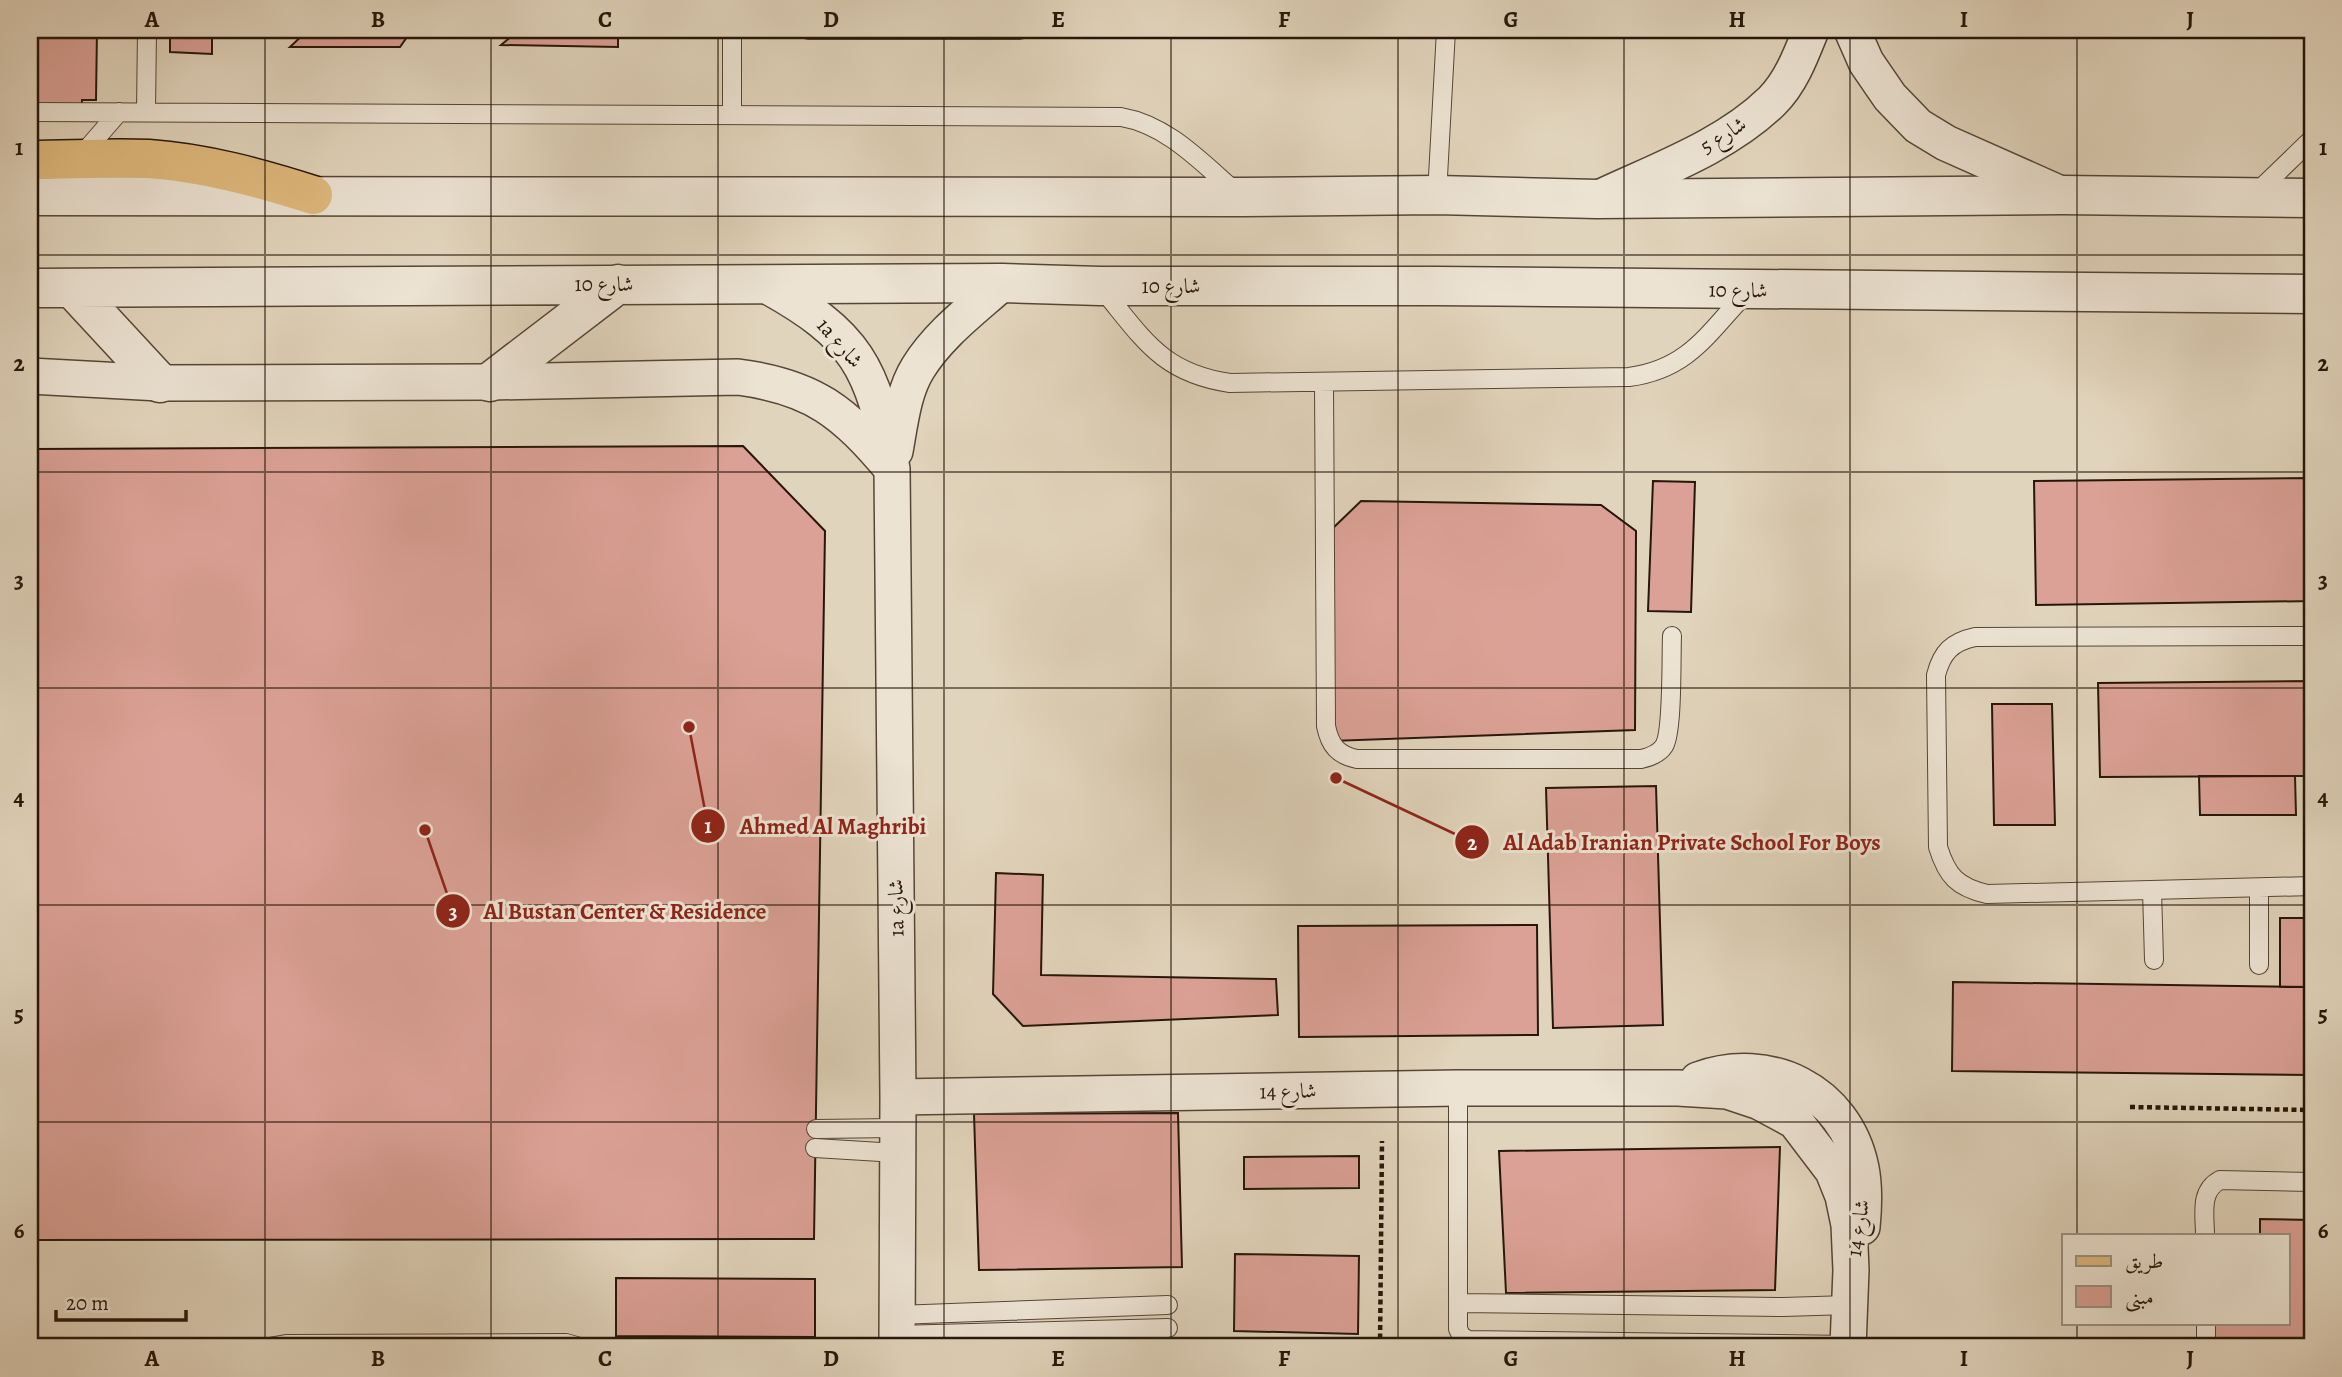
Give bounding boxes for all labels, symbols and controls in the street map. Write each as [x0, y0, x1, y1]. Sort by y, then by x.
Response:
text: A [144, 4, 160, 35]
text: B [371, 4, 385, 35]
text: C [598, 4, 612, 35]
text: D [823, 4, 839, 35]
text: E [1051, 4, 1065, 35]
text: F [1278, 4, 1291, 35]
text: G [1503, 4, 1519, 35]
text: H [1728, 4, 1746, 35]
text: I [1960, 4, 1968, 35]
text: J [2186, 4, 2194, 35]
street label: شارع 5 [1695, 110, 1754, 163]
text: 1 [15, 132, 23, 163]
text: 1 [2319, 132, 2327, 163]
street label: شارع 10 [575, 270, 634, 302]
street label: شارع 10 [1142, 272, 1201, 304]
street label: شارع 10 [1708, 275, 1768, 309]
street label: 1a شارع [808, 312, 869, 377]
text: 2 [13, 348, 25, 379]
text: 2 [2317, 348, 2329, 379]
text: 3 [14, 565, 24, 596]
text: 3 [2318, 565, 2328, 596]
text: 4 [14, 782, 25, 813]
text: 4 [2318, 782, 2329, 813]
callout: Ahmed Al Maghribi [691, 804, 940, 848]
text: Ahmed Al Maghribi [739, 811, 926, 842]
text: 1 [704, 812, 712, 840]
callout: Al Adab Iranian Private School For Boys [1454, 820, 1894, 864]
text: Al Adab Iranian Private School For Boys [1502, 827, 1881, 858]
text: 2 [1467, 829, 1477, 857]
street label: 1a شارع [881, 879, 914, 937]
callout: Al Bustan Center & Residence [435, 889, 781, 933]
text: Al Bustan Center & Residence [483, 896, 766, 927]
text: 3 [448, 898, 458, 926]
text: 5 [14, 998, 24, 1029]
text: 5 [2318, 998, 2328, 1029]
street label: شارع 14 [1259, 1077, 1317, 1109]
street label: شارع 14 [1840, 1197, 1880, 1259]
text: 6 [14, 1215, 25, 1246]
text: 6 [2318, 1215, 2329, 1246]
legend [2062, 1234, 2290, 1324]
text: طريق [2125, 1247, 2163, 1275]
scale bar [56, 1279, 186, 1323]
text: مبنى [2125, 1283, 2154, 1312]
text: 20 m [66, 1289, 109, 1317]
text: A [144, 1343, 160, 1374]
text: B [371, 1343, 385, 1374]
text: C [598, 1343, 612, 1374]
text: D [823, 1343, 839, 1374]
text: E [1051, 1343, 1065, 1374]
text: F [1278, 1343, 1291, 1374]
text: G [1503, 1343, 1519, 1374]
text: H [1728, 1343, 1746, 1374]
text: I [1960, 1343, 1968, 1374]
text: J [2186, 1343, 2194, 1374]

